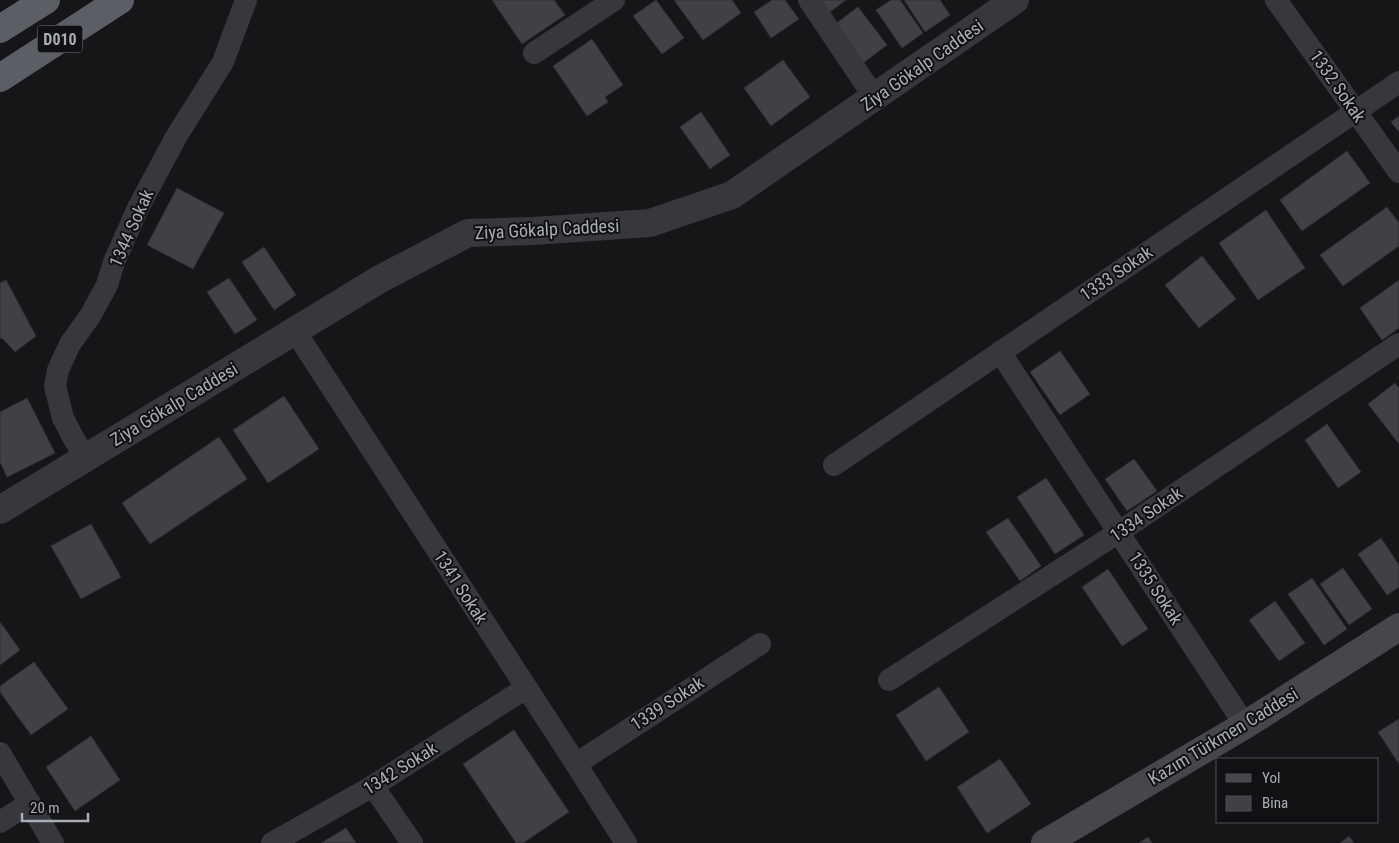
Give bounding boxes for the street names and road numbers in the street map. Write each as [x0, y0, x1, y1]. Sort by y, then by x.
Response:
street label: Ziya Gökalp Caddesi [857, 15, 987, 115]
road number: D010 [38, 26, 82, 52]
street label: 1332 Sokak [1306, 46, 1370, 126]
street label: 1344 Sokak [105, 186, 157, 270]
street label: Ziya Gökalp Caddesi [474, 215, 620, 243]
street label: 1333 Sokak [1076, 241, 1156, 305]
street label: Ziya Gökalp Caddesi [107, 358, 241, 450]
street label: 1334 Sokak [1106, 482, 1186, 546]
street label: 1341 Sokak [430, 547, 492, 627]
street label: 1335 Sokak [1125, 548, 1187, 628]
street label: 1339 Sokak [627, 672, 707, 734]
street label: Kazım Türkmen Caddesi [1144, 683, 1302, 789]
street label: 1342 Sokak [359, 737, 441, 799]

